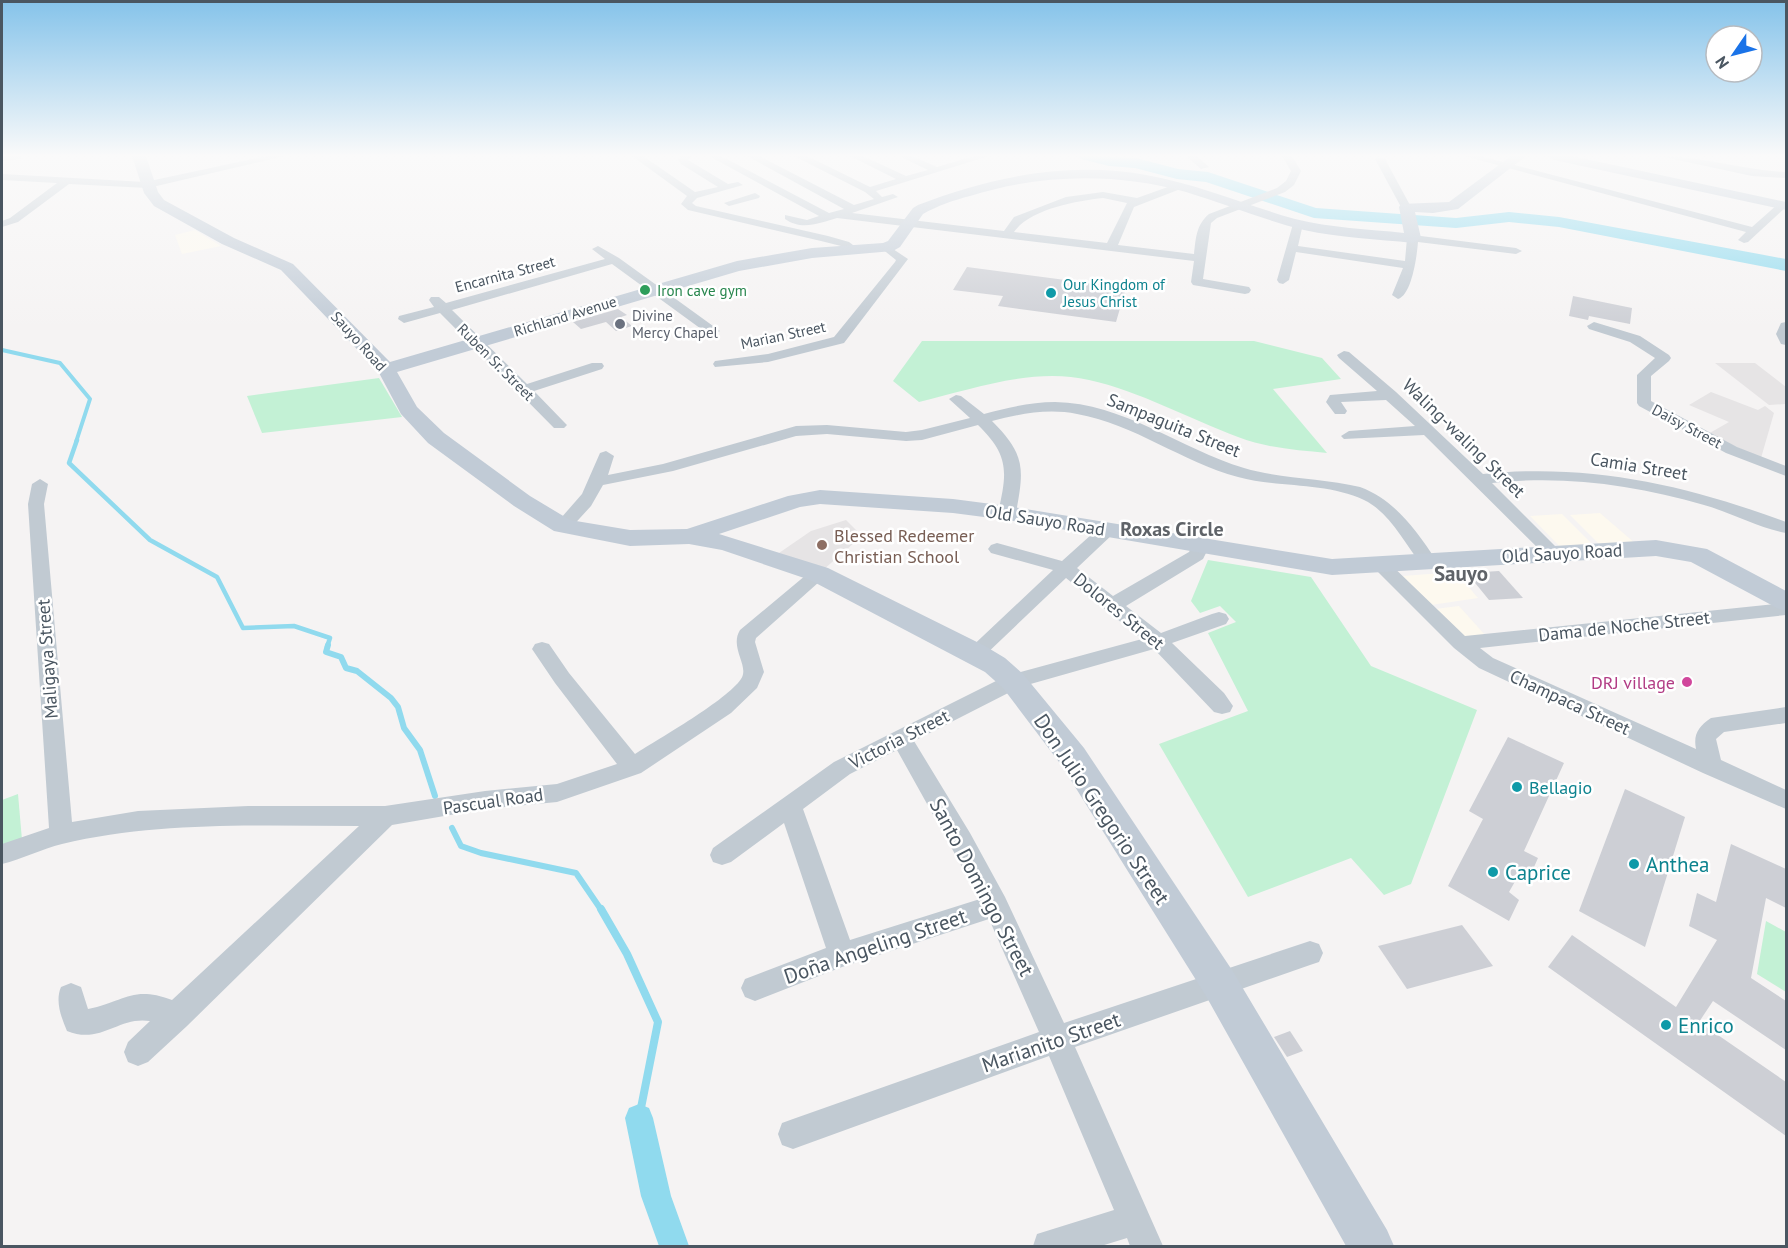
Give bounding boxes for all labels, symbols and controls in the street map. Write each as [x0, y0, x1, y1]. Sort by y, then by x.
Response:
north arrow [1704, 24, 1764, 84]
text: N [1711, 53, 1733, 73]
street label: Encarnita Street [453, 252, 557, 296]
place label: Our Kingdom of Jesus Christ [1062, 275, 1166, 311]
place label: Iron cave gym [657, 281, 747, 300]
marker: Iron cave gym [638, 283, 652, 297]
marker: Our Kingdom of Jesus Christ [1044, 286, 1058, 300]
street label: Richland Avenue [511, 291, 619, 341]
place label: Divine Mercy Chapel [632, 306, 719, 342]
street label: Sauyo Road [327, 307, 391, 375]
marker: Divine Mercy Chapel [613, 317, 627, 331]
street label: Marian Street [739, 317, 827, 353]
street label: Ruben Sr. Street [453, 319, 539, 405]
street label: Waling-waling Street [1398, 374, 1530, 502]
street label: Sampaguita Street [1104, 388, 1244, 462]
street label: Daisy Street [1649, 400, 1725, 452]
street label: Camia Street [1589, 447, 1689, 485]
street label: Old Sauyo Road [983, 499, 1107, 541]
district label: Roxas Circle [1120, 516, 1224, 542]
place label: Blessed Redeemer Christian School [834, 524, 974, 568]
marker: Blessed Redeemer Christian School [815, 538, 829, 552]
street label: Old Sauyo Road [1501, 538, 1623, 568]
district label: Sauyo [1434, 560, 1488, 587]
street label: Dolores Street [1069, 567, 1169, 655]
street label: Maligaya Street [31, 598, 63, 720]
street label: Dama de Noche Street [1537, 606, 1711, 646]
street label: Champaca Street [1506, 664, 1634, 740]
place label: DRJ village [1591, 671, 1675, 694]
marker: DRJ village [1680, 675, 1694, 689]
street label: Victoria Street [844, 704, 953, 775]
street label: Don Julio Gregorio Street [1028, 708, 1176, 910]
place label: Bellagio [1529, 776, 1592, 799]
marker: Bellagio [1510, 780, 1524, 794]
street label: Pascual Road [441, 783, 545, 819]
street label: Santo Domingo Street [924, 793, 1040, 981]
place label: Anthea [1646, 851, 1709, 878]
marker: Anthea [1627, 857, 1641, 871]
place label: Caprice [1505, 859, 1571, 886]
marker: Caprice [1486, 865, 1500, 879]
street label: Doña Angeling Street [780, 902, 970, 990]
street label: Marianito Street [978, 1006, 1124, 1078]
place label: Enrico [1678, 1012, 1734, 1039]
marker: Enrico [1659, 1018, 1673, 1032]

